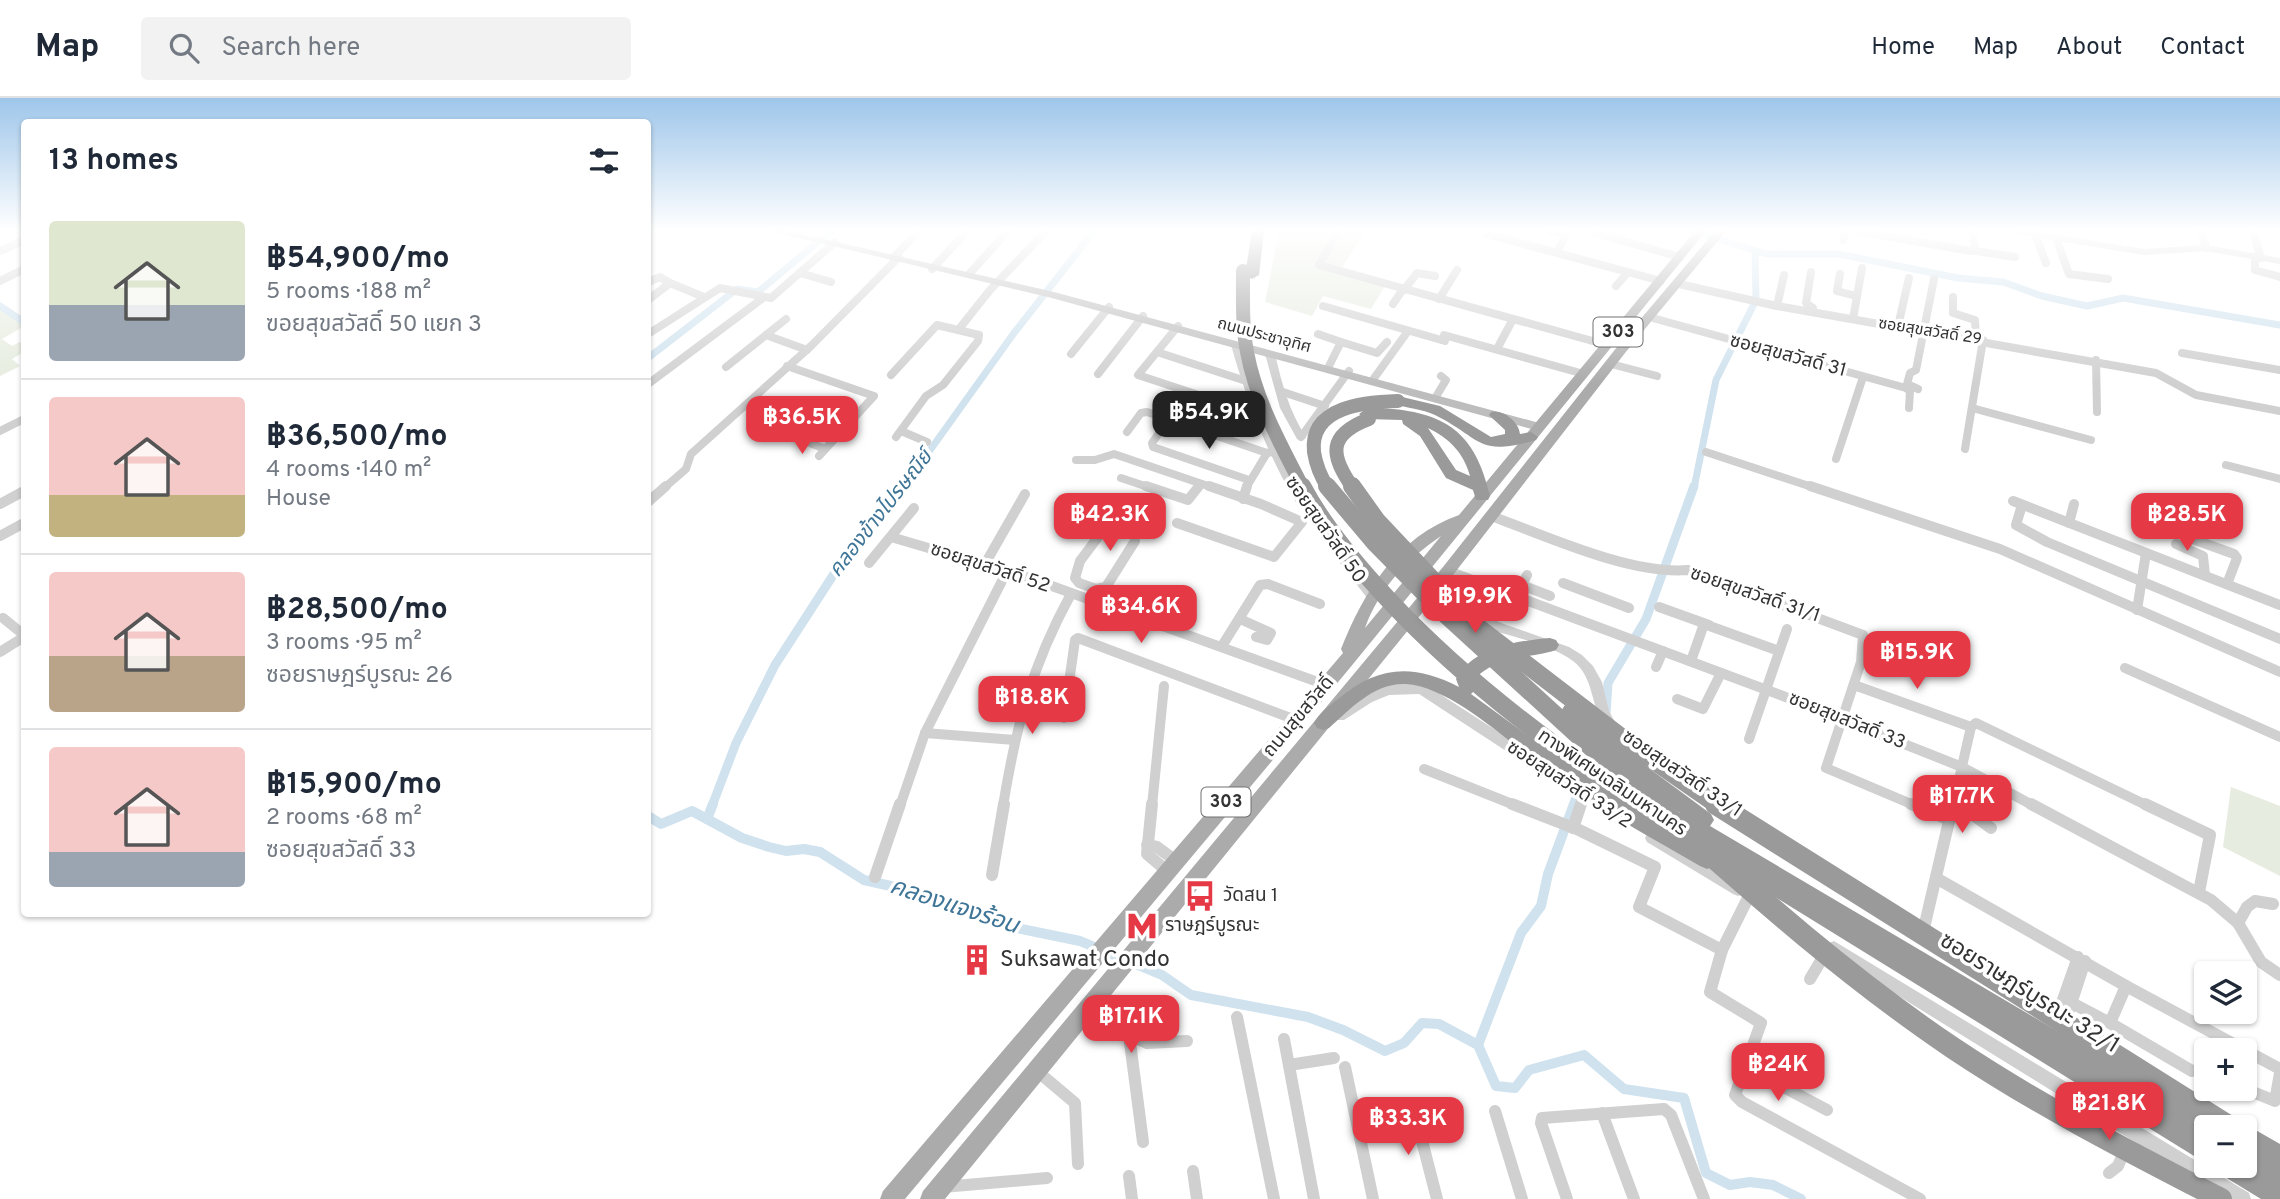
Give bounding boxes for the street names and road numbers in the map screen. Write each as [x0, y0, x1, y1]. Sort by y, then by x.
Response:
street label: ซอยสุขสวัสดิ์ 29 [1877, 313, 1983, 350]
street label: ถนนประชาอุทิศ [1215, 314, 1313, 358]
road number: 303 [1594, 318, 1642, 346]
street label: ซอยสุขสวัสดิ์ 31 [1727, 328, 1849, 383]
street label: ซอยสุขสวัสดิ์ 50 [1279, 471, 1371, 588]
street label: ซอยสุขสวัสดิ์ 52 [927, 536, 1053, 599]
street label: ซอยสุขสวัสดิ์ 31/1 [1687, 561, 1824, 629]
street label: ถนนสุขสวัสดิ์ [1257, 671, 1340, 763]
street label: ซอยสุขสวัสดิ์ 33 [1785, 686, 1909, 755]
street label: ทางพิเศษเฉลิมมหานคร [1533, 724, 1691, 842]
street label: ซอยสุขสวัสดิ์ 33/1 [1617, 724, 1747, 823]
street label: ซอยสุขสวัสดิ์ 33/2 [1502, 735, 1637, 834]
road number: 303 [1202, 788, 1250, 816]
street label: ซอยราษฎร์บูรณะ 32/1 [1934, 927, 2124, 1061]

